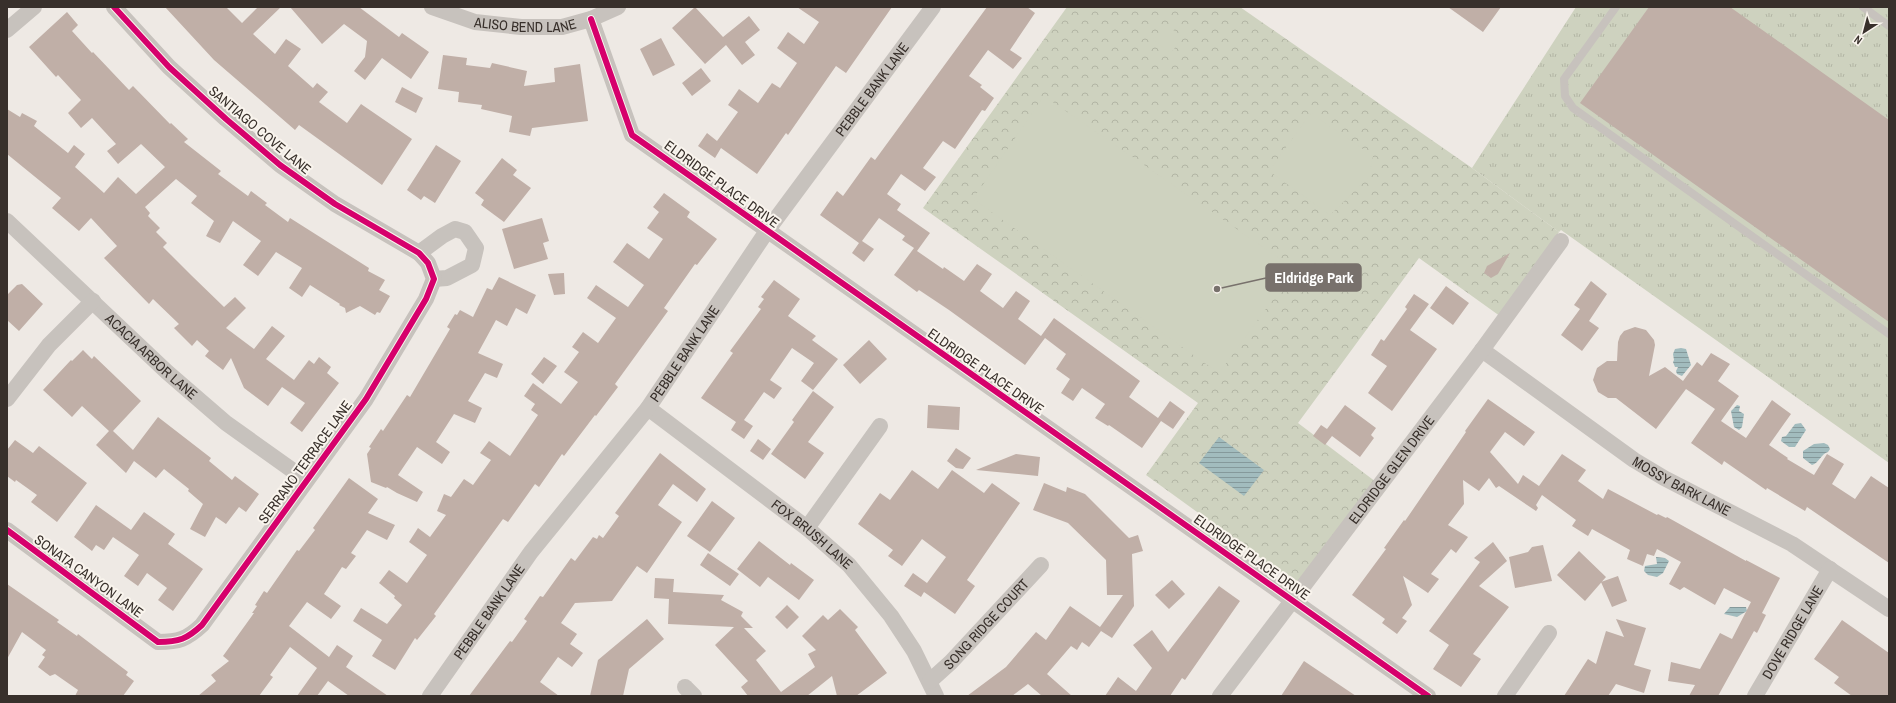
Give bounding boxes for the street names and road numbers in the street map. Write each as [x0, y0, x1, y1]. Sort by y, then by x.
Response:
street label: ALISO BEND LANE [472, 13, 578, 36]
street label: PEBBLE BANK LANE [831, 39, 913, 140]
street label: SANTIAGO COVE LANE [205, 82, 315, 178]
street label: ELDRIDGE PLACE DRIVE [661, 136, 783, 232]
street label: PEBBLE BANK LANE [646, 302, 723, 405]
street label: ACACIA ARBOR LANE [101, 309, 201, 403]
street label: ELDRIDGE PLACE DRIVE [924, 324, 1048, 418]
street label: SERRANO TERRACE LANE [254, 397, 356, 527]
street label: ELDRIDGE GLEN DRIVE [1345, 412, 1438, 527]
street label: MOSSY BARK LANE [1629, 452, 1734, 520]
street label: FOX BRUSH LANE [768, 495, 856, 573]
street label: ELDRIDGE PLACE DRIVE [1190, 510, 1314, 604]
street label: SONATA CANYON LANE [31, 530, 147, 622]
street label: PEBBLE BANK LANE [449, 560, 529, 663]
street label: SONG RIDGE COURT [940, 575, 1033, 673]
street label: DOVE RIDGE LANE [1758, 582, 1827, 682]

